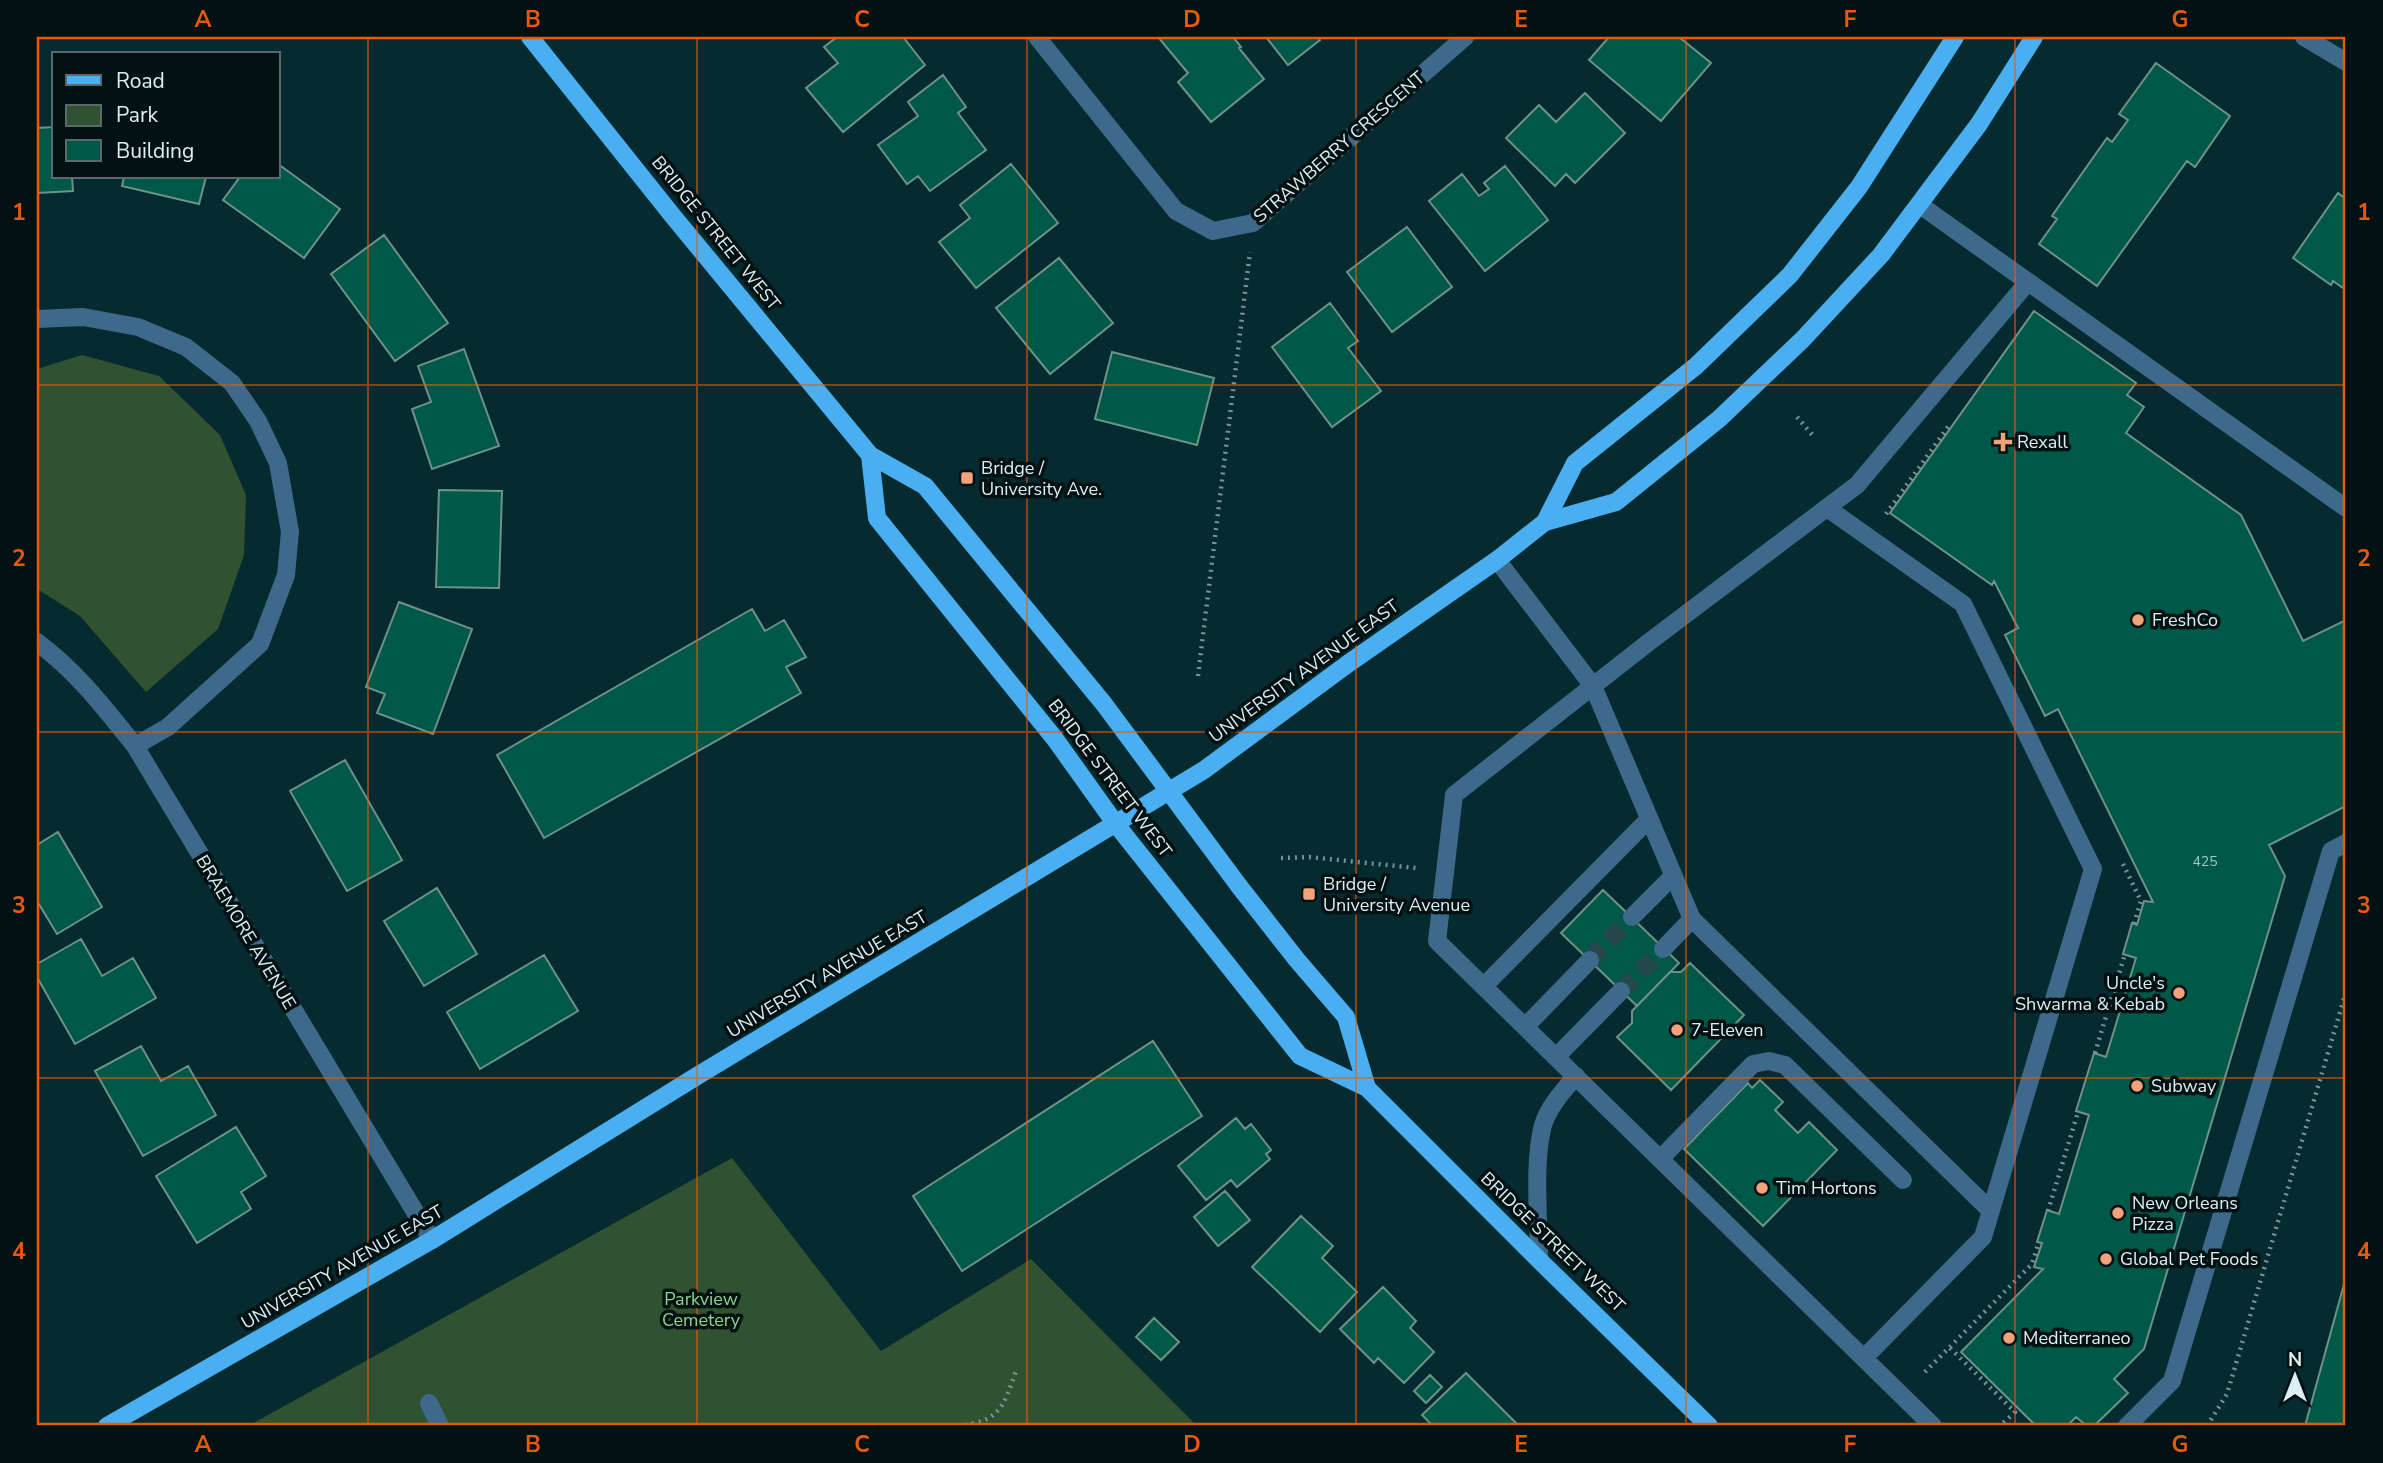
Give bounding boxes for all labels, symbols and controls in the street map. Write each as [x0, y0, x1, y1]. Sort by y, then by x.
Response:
text: A [194, 4, 212, 35]
text: B [525, 4, 541, 35]
text: C [854, 4, 870, 35]
text: D [1183, 4, 1201, 35]
text: E [1514, 4, 1528, 35]
text: F [1844, 4, 1857, 35]
text: G [2172, 4, 2188, 35]
legend [52, 52, 280, 178]
street label: STRAWBERRY CRESCENT [1248, 66, 1430, 228]
text: Road [116, 67, 165, 95]
text: Park [116, 101, 158, 129]
text: Building [116, 137, 194, 165]
street label: BRIDGE STREET WEST [646, 151, 786, 315]
text: 1 [12, 197, 26, 228]
text: 1 [2357, 197, 2371, 228]
place label: Rexall [2017, 430, 2069, 454]
marker: Rexall [1995, 434, 2011, 450]
place label: Bridge / University Ave. [981, 456, 1102, 501]
marker: Bridge / University Ave. [959, 470, 975, 486]
text: 2 [12, 543, 26, 574]
text: 2 [2357, 543, 2371, 574]
street label: UNIVERSITY AVENUE EAST [1204, 594, 1404, 748]
place label: FreshCo [2152, 608, 2218, 632]
marker: FreshCo [2130, 612, 2146, 628]
street label: BRIDGE STREET WEST [1043, 694, 1177, 862]
street label: BRAEMORE AVENUE [190, 850, 302, 1014]
house number: 425 [2192, 852, 2218, 871]
place label: Bridge / University Avenue [1323, 872, 1470, 917]
marker: Bridge / University Avenue [1301, 886, 1317, 902]
text: 3 [12, 890, 26, 921]
text: 3 [2357, 890, 2371, 921]
street label: UNIVERSITY AVENUE EAST [722, 905, 932, 1043]
place label: Uncle's Shwarma & Kebab [2015, 971, 2165, 1016]
marker: Uncle's Shwarma & Kebab [2171, 985, 2187, 1001]
place label: 7-Eleven [1691, 1018, 1764, 1042]
marker: 7-Eleven [1669, 1022, 1685, 1038]
place label: Subway [2151, 1074, 2217, 1098]
marker: Subway [2129, 1078, 2145, 1094]
street label: BRIDGE STREET WEST [1476, 1167, 1631, 1317]
place label: Tim Hortons [1776, 1176, 1877, 1200]
marker: Tim Hortons [1754, 1180, 1770, 1196]
place label: New Orleans Pizza [2132, 1191, 2238, 1236]
street label: UNIVERSITY AVENUE EAST [237, 1199, 447, 1335]
marker: New Orleans Pizza [2110, 1205, 2126, 1221]
text: 4 [12, 1236, 26, 1267]
text: 4 [2357, 1236, 2371, 1267]
place label: Global Pet Foods [2120, 1247, 2258, 1271]
marker: Global Pet Foods [2098, 1251, 2114, 1267]
park label: Parkview Cemetery [662, 1287, 741, 1332]
place label: Mediterraneo [2023, 1326, 2131, 1350]
marker: Mediterraneo [2001, 1330, 2017, 1346]
north arrow [2260, 1340, 2330, 1410]
text: N [2288, 1347, 2302, 1373]
text: A [194, 1429, 212, 1460]
text: B [525, 1429, 541, 1460]
text: C [854, 1429, 870, 1460]
text: D [1183, 1429, 1201, 1460]
text: E [1514, 1429, 1528, 1460]
text: F [1844, 1429, 1857, 1460]
text: G [2172, 1429, 2188, 1460]

